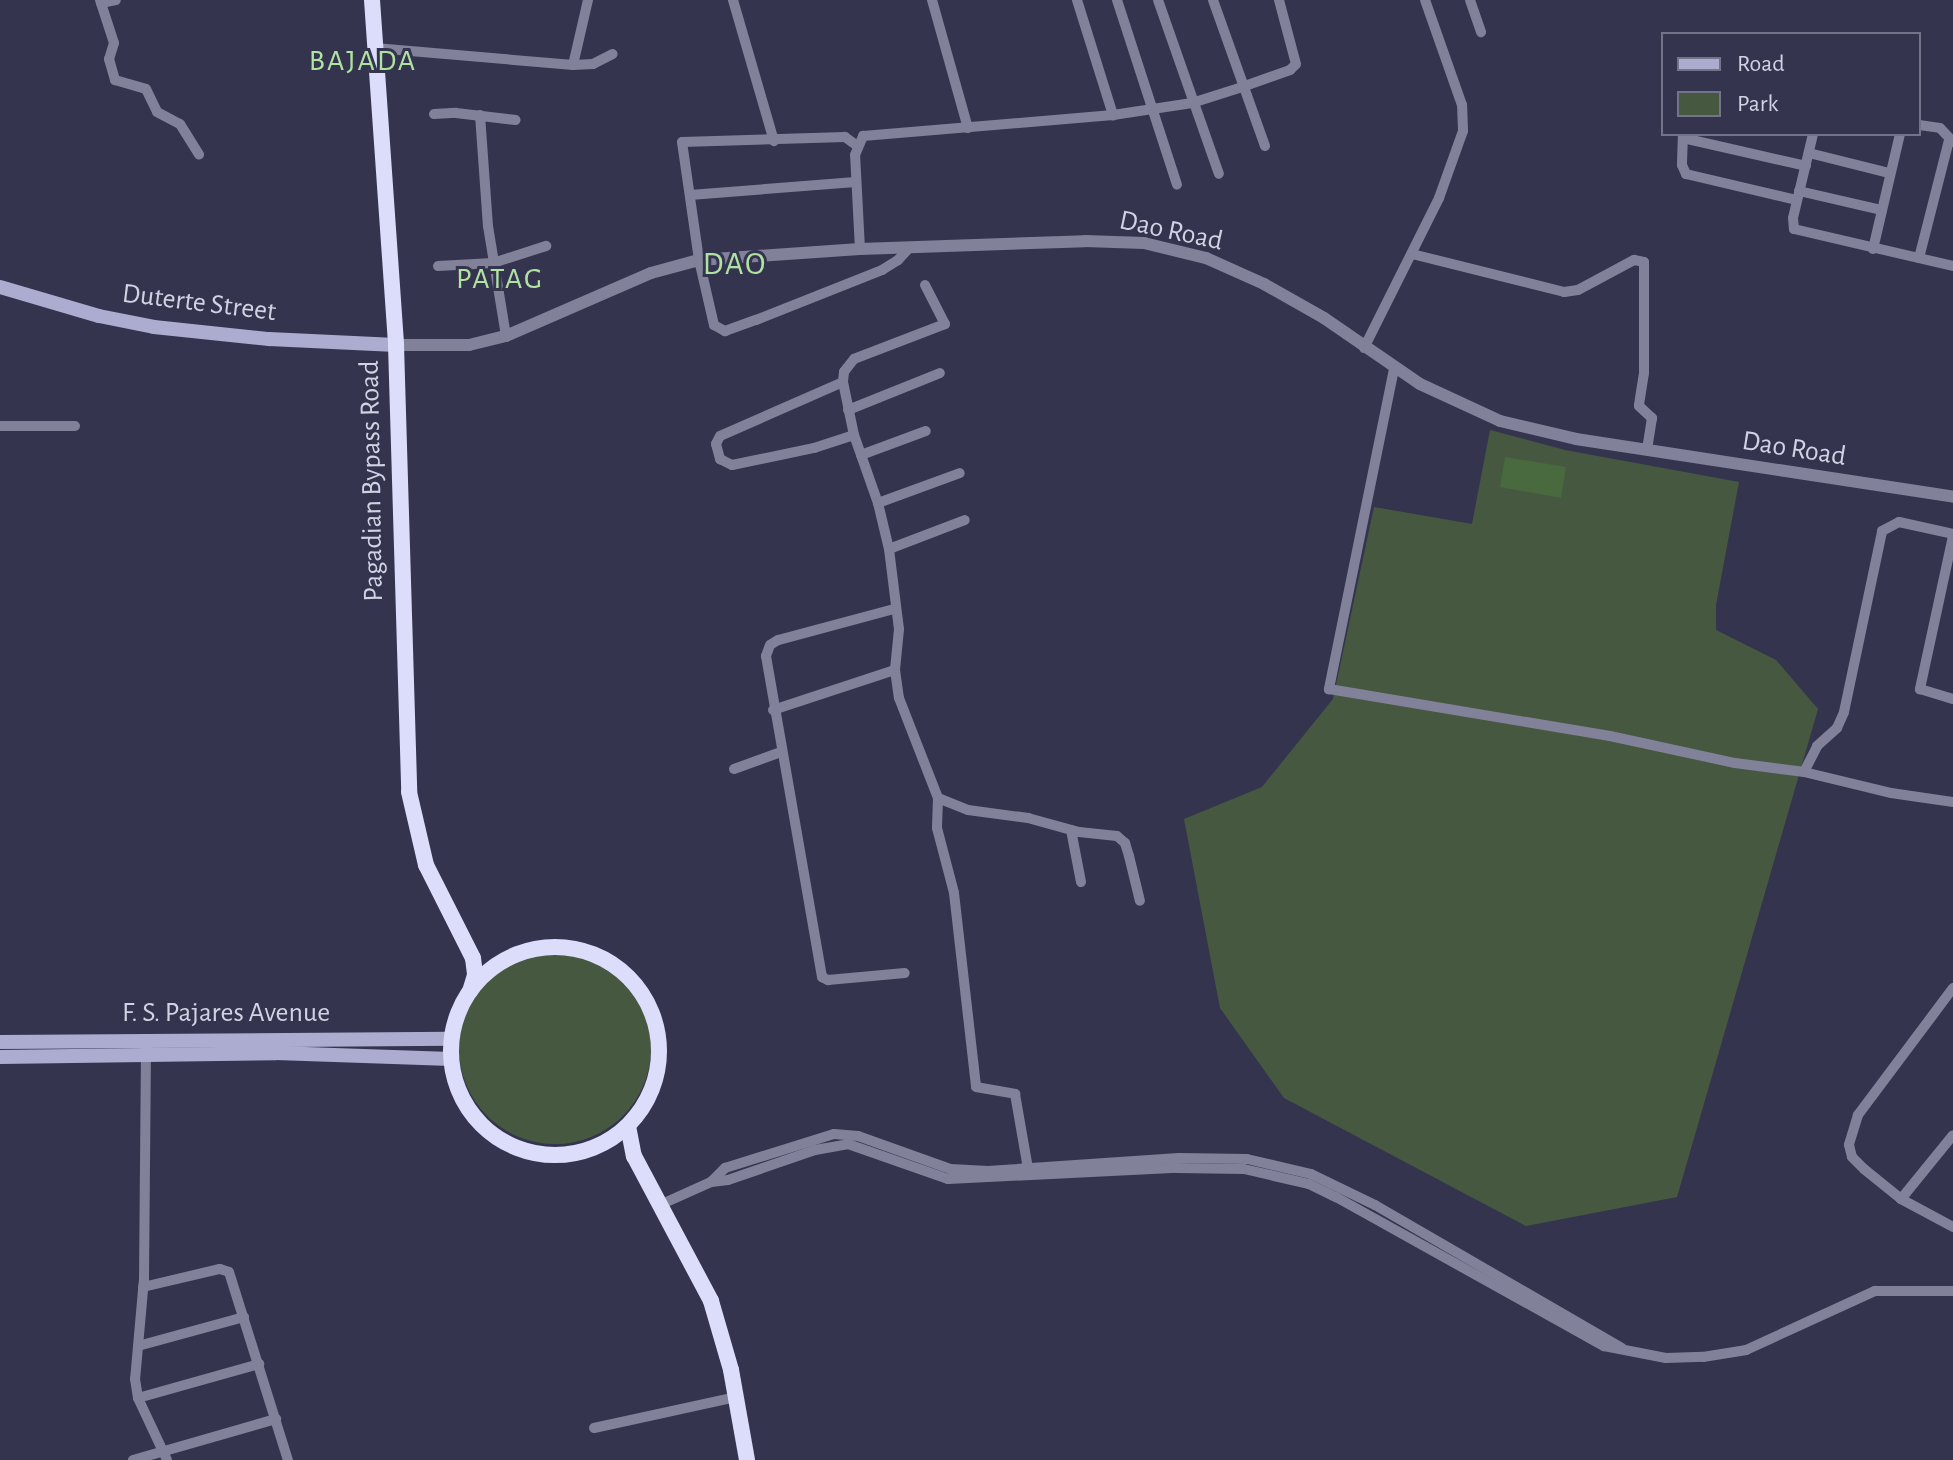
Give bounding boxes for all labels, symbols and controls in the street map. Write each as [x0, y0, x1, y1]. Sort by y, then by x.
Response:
legend [1661, 32, 1921, 136]
district label: BAJADA [309, 43, 417, 79]
text: Road [1737, 52, 1785, 76]
text: Park [1737, 92, 1778, 116]
street label: Dao Road [1116, 204, 1226, 258]
district label: DAO [703, 245, 767, 283]
district label: PATAG [456, 261, 544, 297]
street label: Duterte Street [120, 277, 278, 329]
street label: Pagadian Bypass Road [353, 360, 391, 602]
street label: Dao Road [1739, 424, 1849, 474]
street label: F. S. Pajares Avenue [122, 996, 330, 1030]

